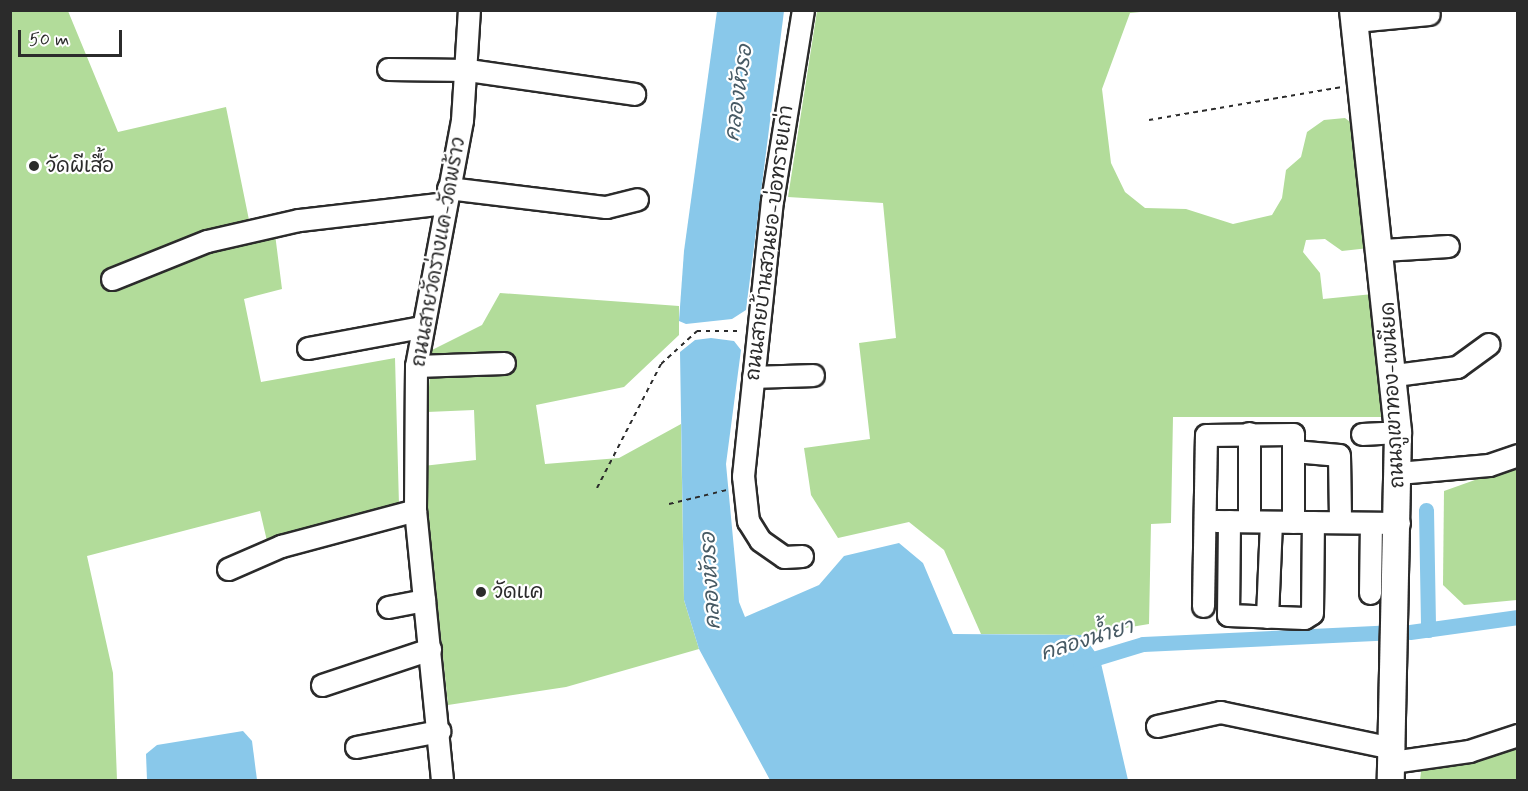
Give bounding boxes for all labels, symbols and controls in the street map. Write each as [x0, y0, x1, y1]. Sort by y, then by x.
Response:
scale bar [21, 18, 124, 56]
text: 50 m [29, 28, 69, 52]
water label: คลองหัวรอ [720, 43, 758, 143]
street label: ถนนสายบ้านสวนยอ-บ่อทรายเก่า [741, 104, 799, 382]
street label: ถนนสายวัดร่างแค-วัดพร้าว [407, 135, 471, 369]
place label: วัดผีเสื้อ [46, 154, 114, 178]
marker: วัดผีเสื้อ [27, 159, 41, 173]
street label: ถนนภูเขาทอง-เพนียด [1376, 301, 1410, 489]
water label: คลองหัวรอ [696, 532, 726, 630]
place label: วัดแค [493, 580, 543, 604]
marker: วัดแค [474, 585, 488, 599]
water label: คลองน้ำยา [1038, 614, 1136, 666]

